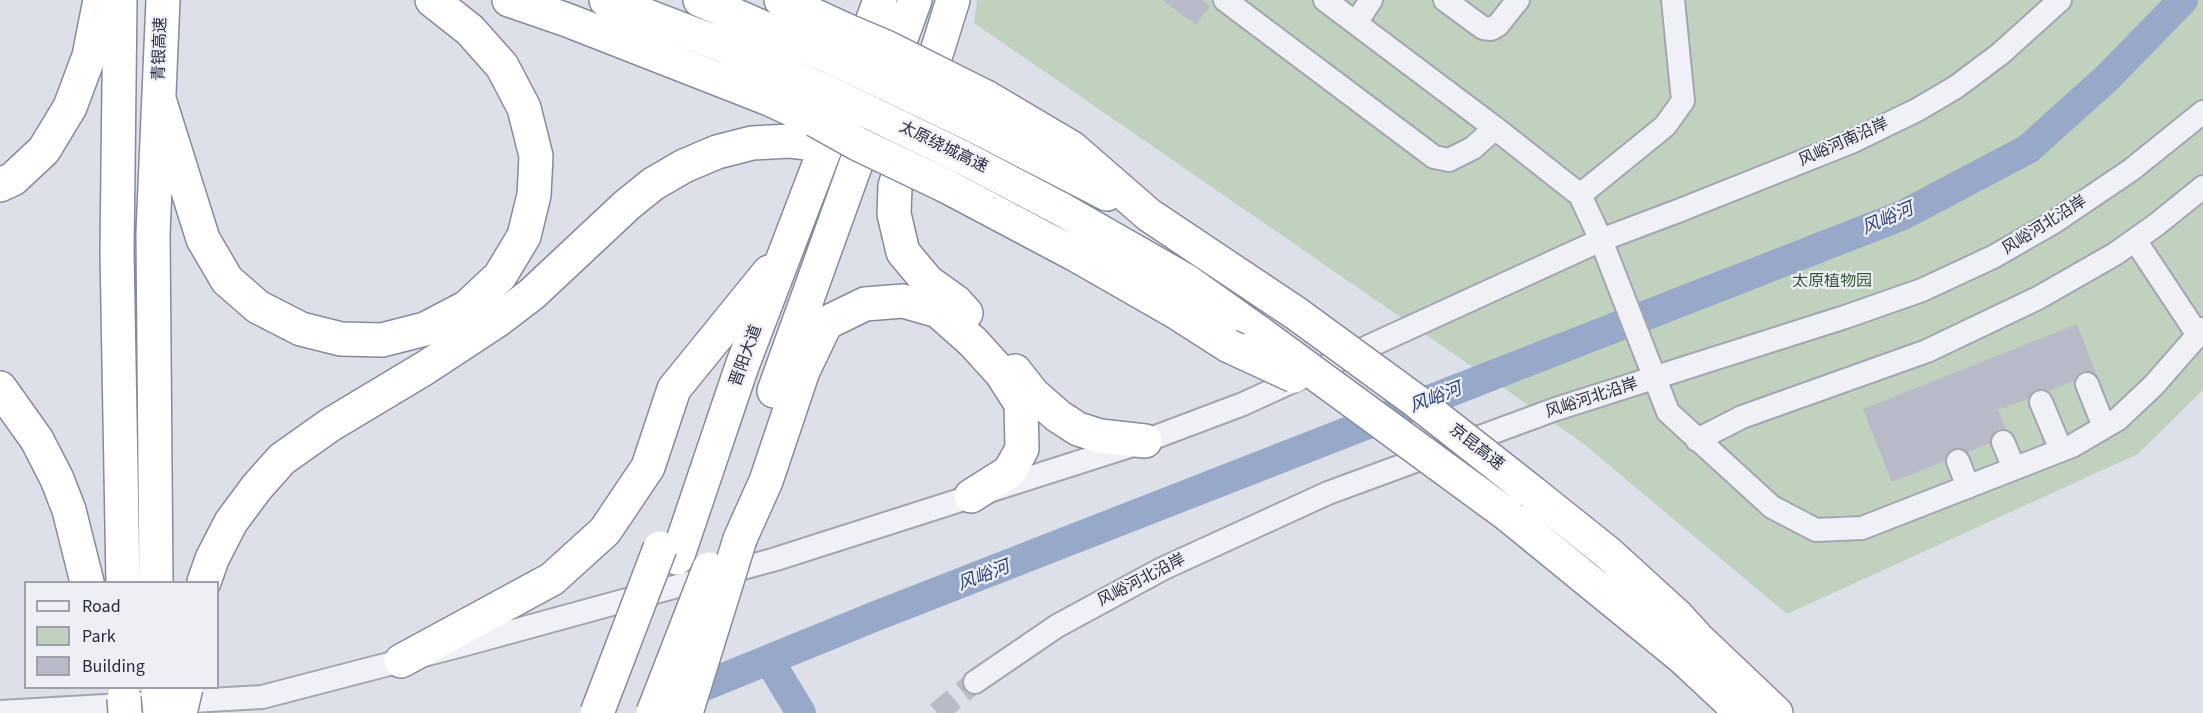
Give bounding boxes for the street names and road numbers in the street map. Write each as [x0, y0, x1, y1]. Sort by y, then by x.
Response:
street label: 青银高速 [150, 17, 172, 81]
street label: 风峪河南沿岸 [1796, 115, 1892, 171]
street label: 太原绕城高速 [896, 118, 990, 178]
street label: 风峪河北沿岸 [1999, 192, 2091, 260]
street label: 晋阳大道 [727, 323, 767, 389]
street label: 风峪河北沿岸 [1543, 375, 1641, 423]
street label: 京昆高速 [1445, 421, 1507, 475]
street label: 风峪河北沿岸 [1095, 551, 1189, 611]

